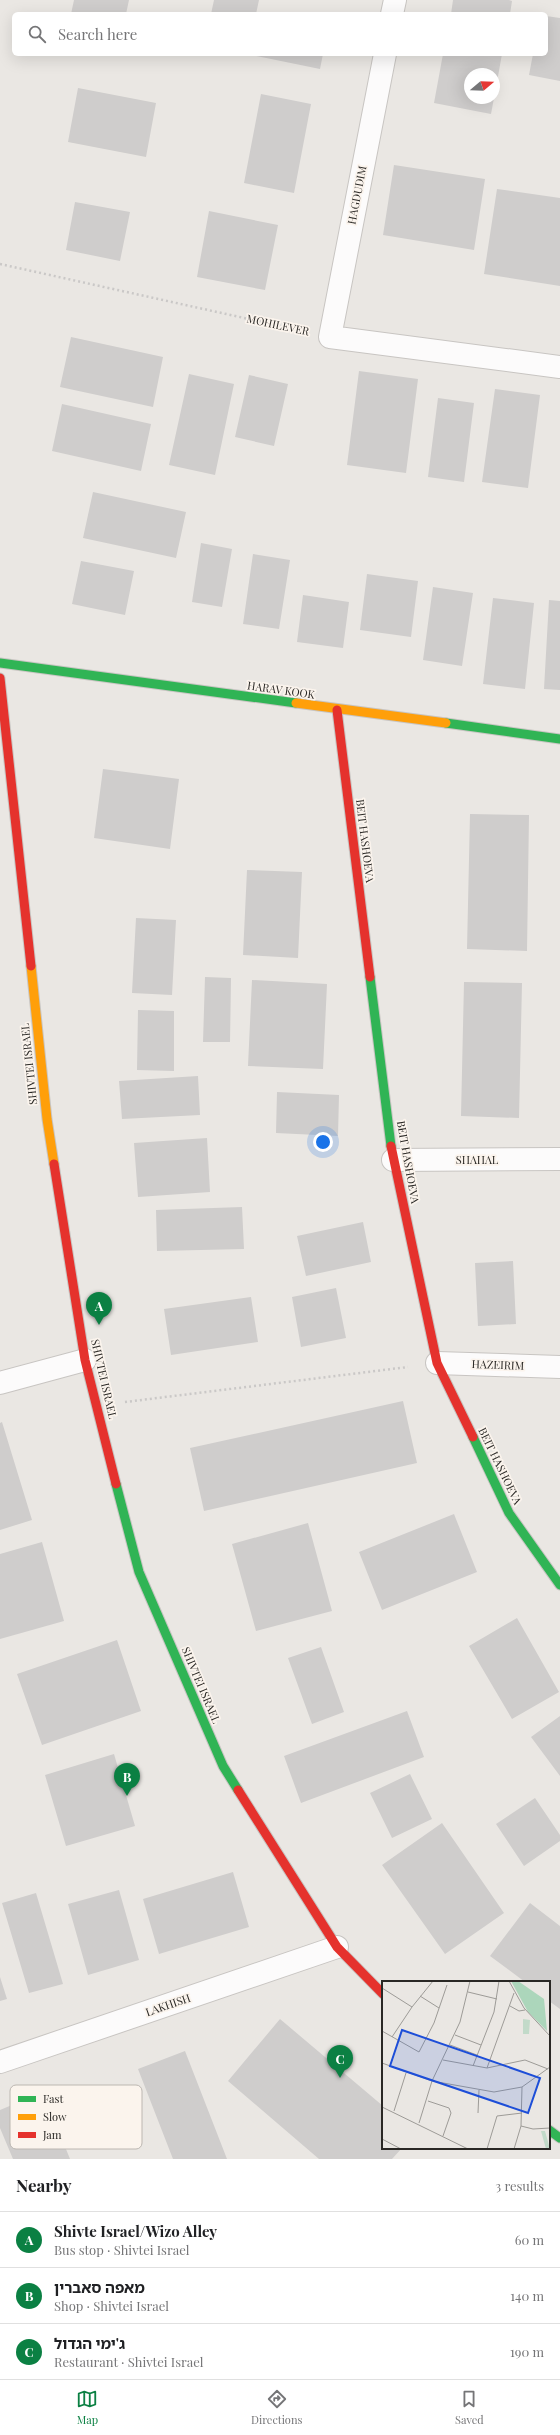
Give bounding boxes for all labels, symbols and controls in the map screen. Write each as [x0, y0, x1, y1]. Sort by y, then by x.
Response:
search box [12, 12, 548, 56]
icon: search [26, 23, 48, 45]
text: Search here [58, 24, 137, 44]
north arrow [464, 68, 500, 104]
street label: HAGDUDIM [343, 164, 370, 226]
street label: MOHILEVER [245, 311, 312, 339]
street label: HARAV KOOK [246, 677, 317, 702]
street label: BEIT HASHOEVA [353, 798, 378, 884]
street label: SHIVTEI ISRAEL [17, 1022, 40, 1105]
street label: BEIT HASHOEVA [394, 1119, 423, 1205]
your location [313, 1132, 333, 1152]
street label: SHAHAL [456, 1152, 499, 1167]
pin: A [86, 1292, 112, 1325]
street label: SHIVTEI ISRAEL [88, 1337, 121, 1421]
street label: HAZEIRIM [471, 1356, 525, 1373]
street label: BEIT HASHOEVA [475, 1425, 526, 1507]
street label: SHIVTEI ISRAEL [179, 1644, 225, 1726]
pin: B [114, 1763, 140, 1796]
inset map [382, 1981, 550, 2149]
street label: LAKHISH [143, 1990, 192, 2019]
pin: C [327, 2045, 353, 2078]
legend [10, 2085, 142, 2149]
text: Fast [43, 2091, 63, 2106]
text: Slow [43, 2109, 67, 2124]
text: Jam [42, 2127, 62, 2142]
text: Nearby [16, 2174, 71, 2196]
text: 3 results [495, 2177, 544, 2194]
text: Shivte Israel/Wizo Alley [54, 2221, 217, 2241]
text: A [25, 2231, 33, 2248]
text: 60 m [515, 2231, 544, 2248]
text: Bus stop · Shivtei Israel [54, 2241, 189, 2258]
text: מאפה סאברין [54, 2277, 145, 2297]
text: B [25, 2287, 33, 2304]
text: 140 m [510, 2287, 544, 2304]
text: Shop · Shivtei Israel [54, 2297, 169, 2314]
text: ג'ימי הגדול [54, 2333, 125, 2353]
text: C [24, 2343, 34, 2360]
text: 190 m [510, 2343, 544, 2360]
text: Restaurant · Shivtei Israel [54, 2353, 204, 2370]
tab: Map [76, 2388, 98, 2427]
tab: Directions [251, 2388, 302, 2427]
tab: Saved [455, 2388, 484, 2427]

